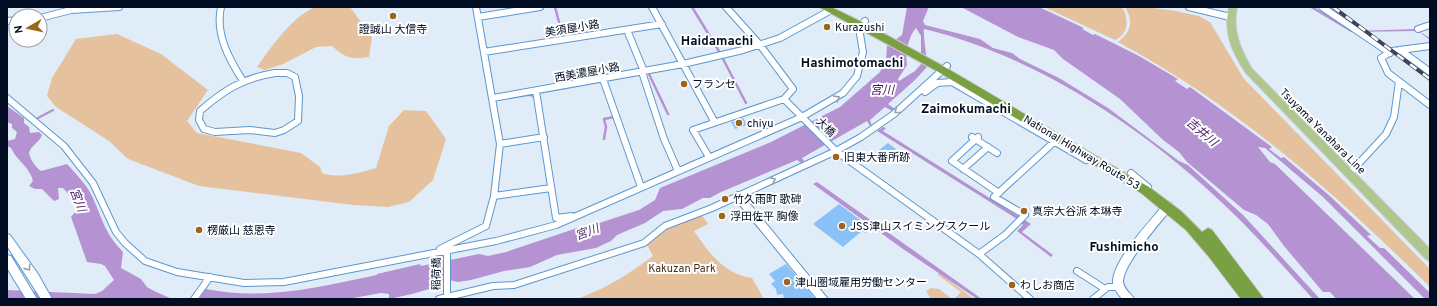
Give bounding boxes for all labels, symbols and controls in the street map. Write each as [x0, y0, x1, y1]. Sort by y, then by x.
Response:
north arrow [8, 8, 48, 48]
marker: 證誠山 大信寺 [388, 11, 398, 21]
street label: 美須屋小路 [544, 18, 600, 40]
place label: Kurazushi [835, 21, 884, 35]
marker: Kurazushi [822, 22, 832, 32]
place label: 證誠山 大信寺 [359, 23, 427, 37]
text: N [12, 24, 27, 34]
district label: Haidamachi [681, 34, 753, 50]
district label: Hashimotomachi [801, 56, 903, 72]
street label: 西美濃屋小路 [553, 60, 621, 86]
place label: フランセ [692, 78, 736, 92]
marker: フランセ [679, 79, 689, 89]
water label: 宮川 [870, 83, 896, 99]
street label: Tsuyama Yanahara Line [1276, 86, 1368, 178]
one-way arrow [832, 96, 839, 103]
district label: Zaimokumachi [921, 102, 1011, 118]
one-way arrow [895, 106, 902, 113]
street label: National Highway Route 53 [1021, 112, 1142, 193]
street label: 大橋 [813, 115, 838, 140]
water label: 吉井川 [1182, 115, 1222, 152]
place label: chiyu [747, 117, 774, 131]
marker: chiyu [734, 118, 744, 128]
place label: 旧東大番所跡 [844, 151, 910, 165]
marker: 旧東大番所跡 [831, 152, 841, 162]
one-way arrow [769, 177, 777, 185]
water label: 宮川 [65, 186, 90, 216]
place label: 竹久雨町 歌碑 [733, 193, 802, 207]
marker: 竹久雨町 歌碑 [720, 194, 730, 204]
place label: 真宗大谷派 本琳寺 [1032, 205, 1123, 219]
marker: 真宗大谷派 本琳寺 [1019, 206, 1029, 216]
place label: 浮田佐平 胸像 [730, 210, 799, 224]
marker: 浮田佐平 胸像 [717, 211, 727, 221]
water label: 宮川 [573, 220, 603, 245]
place label: JSS津山スイミングスクール [850, 220, 990, 234]
marker: JSS津山スイミングスクール [837, 221, 847, 231]
place label: 楞厳山 慈恩寺 [207, 224, 276, 238]
marker: 楞厳山 慈恩寺 [194, 225, 204, 235]
district label: Fushimicho [1089, 240, 1159, 256]
street label: 稲荷橋 [430, 257, 444, 291]
park label: Kakuzan Park [648, 262, 716, 276]
one-way arrow [23, 264, 31, 271]
place label: 津山圏域雇用労働センター [795, 276, 927, 290]
marker: 津山圏域雇用労働センター [782, 277, 792, 287]
place label: わしお商店 [1020, 279, 1075, 293]
marker: わしお商店 [1007, 280, 1017, 290]

